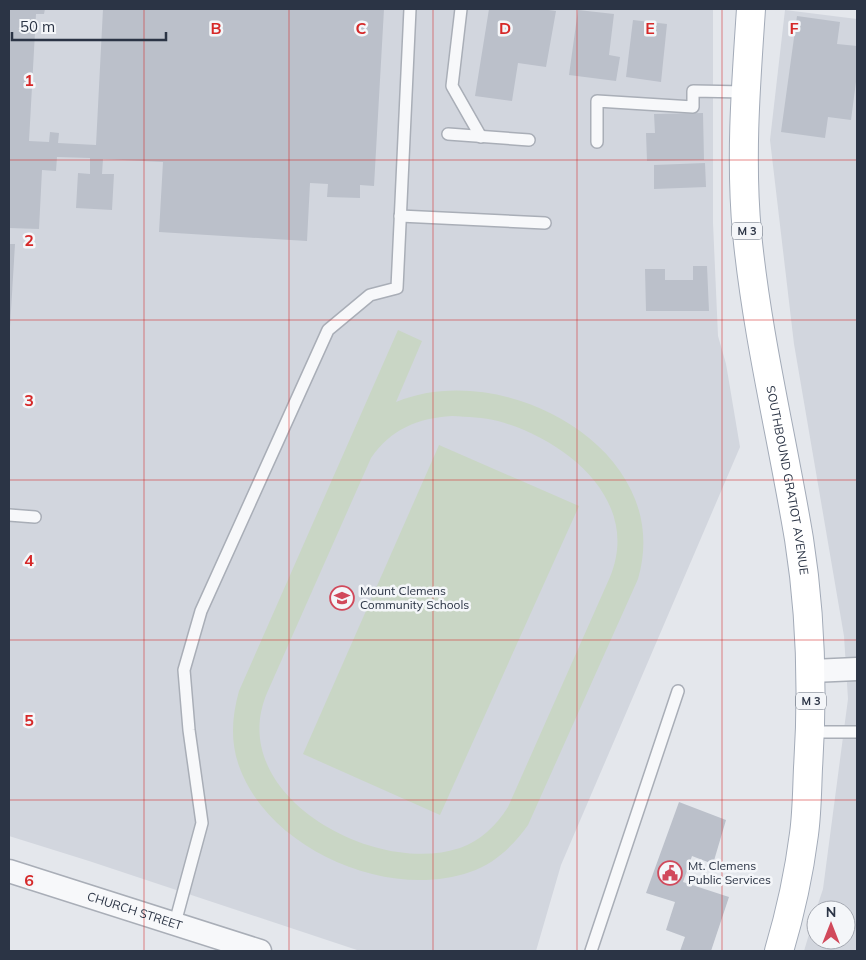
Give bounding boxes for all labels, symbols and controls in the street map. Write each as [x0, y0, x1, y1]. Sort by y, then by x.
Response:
scale bar [12, 10, 166, 42]
text: 50 m [20, 17, 55, 36]
text: B [210, 18, 222, 38]
text: C [356, 18, 367, 38]
text: D [499, 18, 511, 38]
text: E [645, 18, 655, 38]
text: F [789, 18, 799, 38]
text: 1 [24, 70, 34, 90]
road number: M 3 [732, 222, 762, 240]
text: 2 [24, 230, 34, 250]
street label: SOUTHBOUND GRATIOT AVENUE [763, 384, 812, 576]
text: 3 [24, 390, 34, 410]
text: 4 [24, 550, 34, 570]
place label: Mount Clemens Community Schools [360, 583, 469, 612]
school or university icon: Mount Clemens Community Schools [329, 585, 355, 611]
road number: M 3 [796, 692, 826, 709]
text: 5 [24, 710, 34, 730]
place label: Mt. Clemens Public Services [688, 858, 771, 887]
public building icon: Mt. Clemens Public Services [657, 860, 683, 886]
text: 6 [24, 870, 34, 890]
street label: CHURCH STREET [85, 888, 185, 933]
north arrow [806, 900, 856, 950]
text: N [826, 903, 836, 921]

